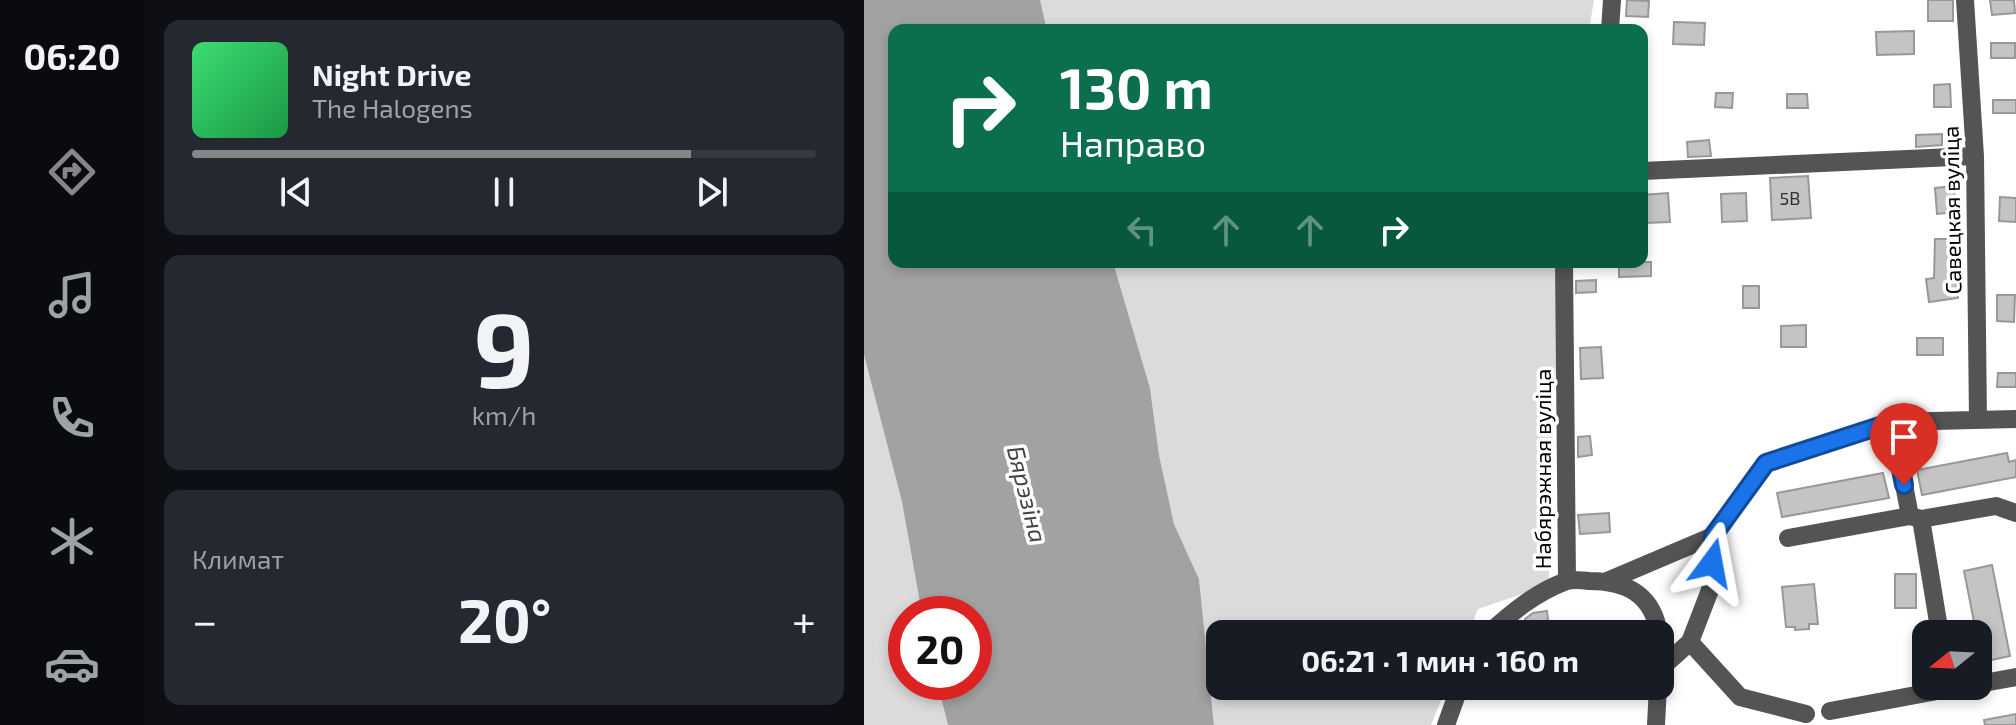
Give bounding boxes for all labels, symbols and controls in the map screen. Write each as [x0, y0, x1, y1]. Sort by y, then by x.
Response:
text: 06:20 [24, 34, 120, 77]
text: 130 m [1060, 53, 1213, 120]
text: Night Drive [312, 56, 471, 92]
icon: right [928, 56, 1032, 160]
text: The Halogens [312, 92, 473, 123]
text: Направо [1060, 121, 1206, 164]
street label: Савецкая вуліца [1937, 125, 1966, 295]
icon: directions [44, 144, 100, 200]
icon: previous [274, 170, 318, 214]
icon: pause [482, 170, 526, 214]
icon: next [690, 170, 734, 214]
house number: 5В [1780, 187, 1800, 209]
icon: left [1120, 208, 1164, 252]
icon: ahead [1204, 208, 1248, 252]
icon: ahead [1288, 208, 1332, 252]
icon: right [1372, 208, 1416, 252]
icon: music [44, 267, 100, 323]
text: 9 [473, 284, 535, 409]
street label: Набярэжная вуліца [1529, 369, 1556, 569]
icon: phone [44, 390, 100, 446]
text: km/h [472, 399, 536, 430]
pin [1870, 403, 1938, 485]
icon: arrive [1882, 415, 1926, 459]
water label: Бярэзіна [1002, 443, 1054, 545]
icon: climate [44, 513, 100, 569]
position arrow [1670, 521, 1754, 605]
text: Климат [192, 543, 284, 574]
text: 20° [458, 583, 551, 655]
text: − [192, 593, 218, 646]
text: + [792, 593, 816, 646]
speed limit sign: 20 [888, 596, 992, 700]
north arrow [1912, 620, 1992, 700]
map controls [1912, 620, 1992, 700]
icon: car [44, 636, 100, 692]
text: 06:21 · 1 мин · 160 m [1301, 642, 1579, 678]

